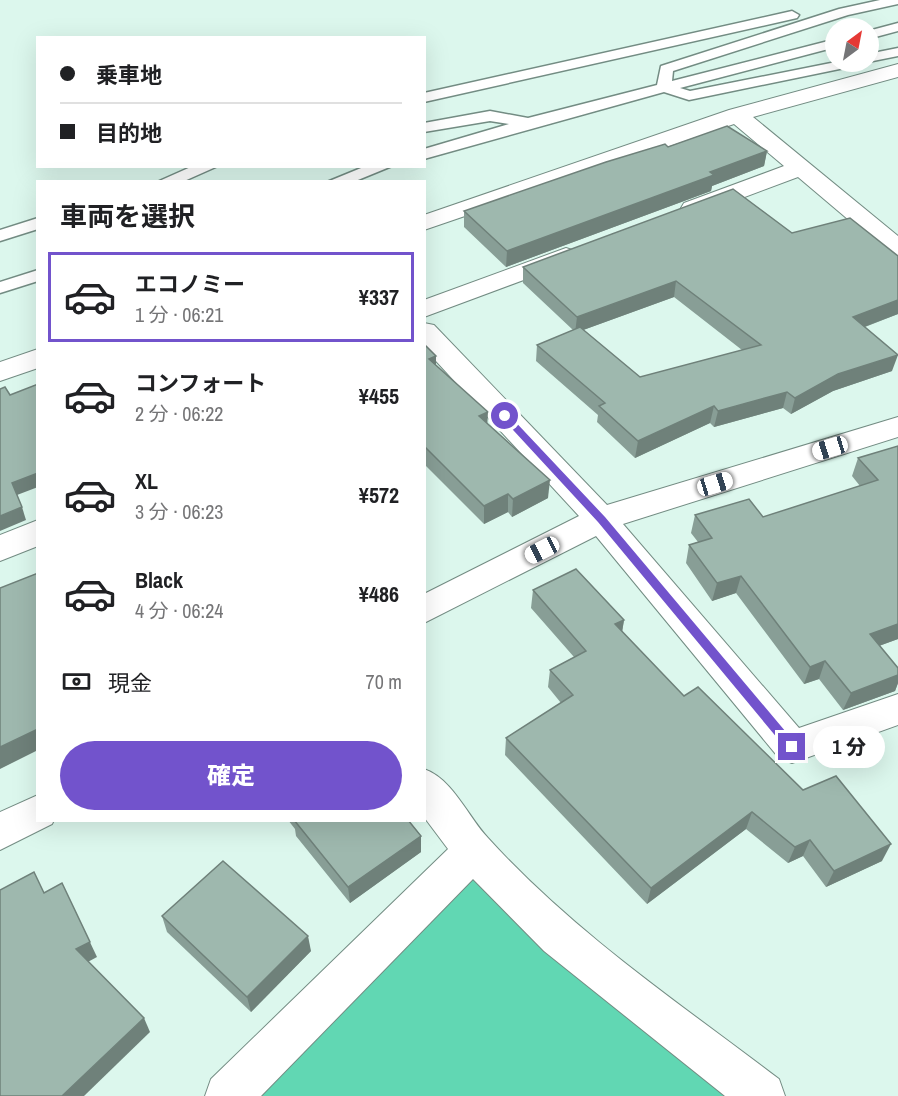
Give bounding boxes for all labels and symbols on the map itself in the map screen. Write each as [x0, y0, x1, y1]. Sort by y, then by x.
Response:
north arrow [825, 18, 879, 72]
route start [491, 402, 518, 429]
car [810, 434, 850, 462]
car [695, 470, 735, 498]
car [522, 534, 562, 566]
callout: 1 分 [813, 726, 885, 768]
route end [778, 733, 805, 760]

